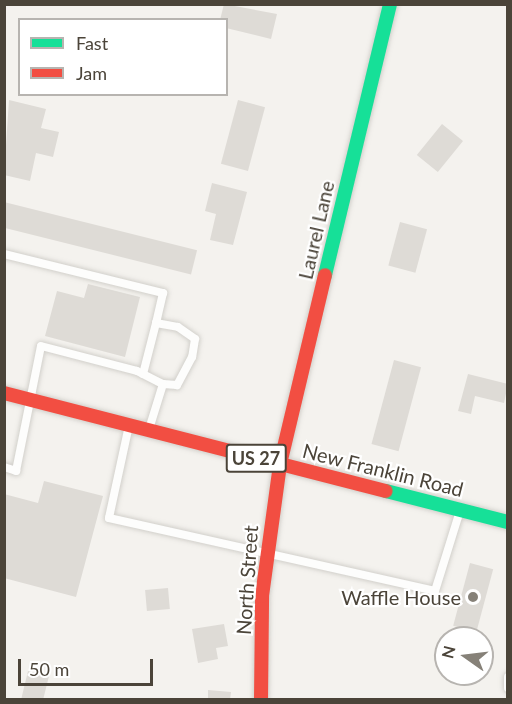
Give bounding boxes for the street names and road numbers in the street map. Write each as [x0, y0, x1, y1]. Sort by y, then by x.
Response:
street label: Laurel Lane [293, 178, 339, 282]
street label: New Franklin Road [300, 438, 466, 502]
road number: US 27 [224, 443, 288, 473]
street label: North Street [231, 524, 263, 636]

